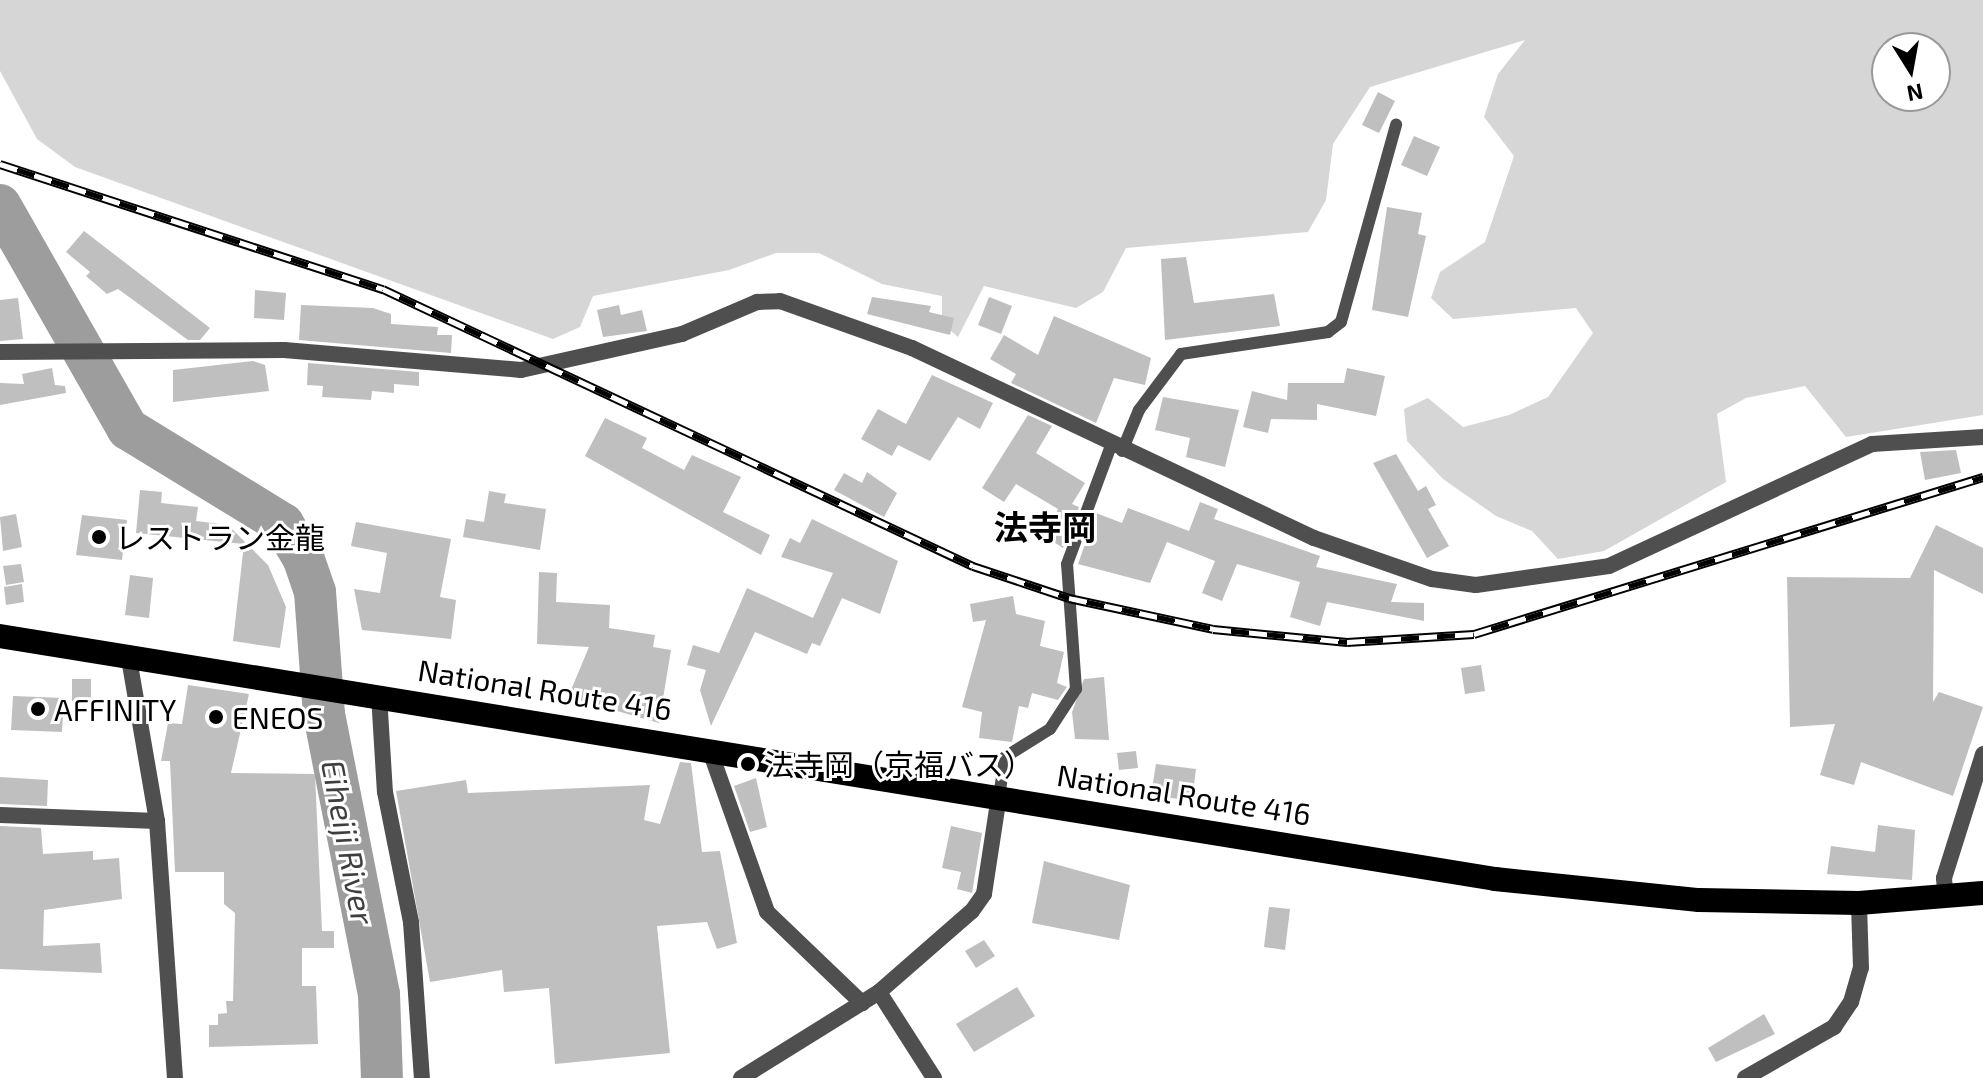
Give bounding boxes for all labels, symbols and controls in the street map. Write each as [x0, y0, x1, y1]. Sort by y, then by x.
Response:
north arrow [1871, 32, 1951, 112]
text: N [1905, 79, 1925, 108]
district label: 法寺岡 [994, 507, 1096, 547]
place label: レストラン金龍 [115, 519, 325, 555]
marker: レストラン金龍 [90, 528, 108, 546]
street label: National Route 416 [415, 651, 675, 727]
place label: AFFINITY [54, 691, 176, 727]
place label: ENEOS [232, 699, 323, 735]
marker: AFFINITY [29, 700, 47, 718]
marker: ENEOS [207, 708, 225, 726]
place label: 法寺岡（京福バス） [764, 746, 1034, 782]
marker: 法寺岡（京福バス） [739, 755, 757, 773]
street label: National Route 416 [1054, 756, 1314, 832]
water label: Eiheiji River [314, 757, 384, 927]

